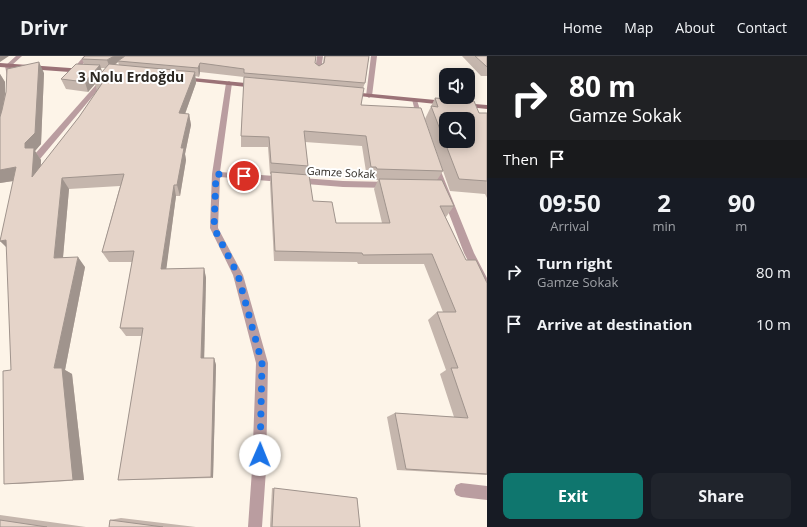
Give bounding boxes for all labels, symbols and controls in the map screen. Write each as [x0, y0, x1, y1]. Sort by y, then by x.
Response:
text: Drivr [20, 15, 68, 41]
text: Home [563, 18, 602, 37]
text: Map [624, 18, 653, 37]
text: About [675, 18, 715, 37]
text: Contact [737, 18, 787, 37]
district label: 3 Nolu Erdoğdu [78, 67, 184, 86]
text: 80 m [569, 67, 636, 105]
map controls [439, 68, 475, 148]
button: sound [439, 68, 475, 104]
icon: right [503, 72, 555, 124]
text: Gamze Sokak [569, 103, 682, 127]
button: search [439, 112, 475, 148]
icon: arrive [546, 148, 568, 170]
text: Then [503, 149, 538, 169]
pin [227, 159, 261, 193]
street label: Gamze Sokak [306, 163, 376, 181]
icon: arrive [233, 165, 255, 187]
text: 09:50 [539, 186, 601, 219]
text: 2 [657, 186, 671, 219]
text: 90 [728, 186, 755, 219]
text: Arrival [550, 217, 589, 235]
text: min [652, 217, 676, 235]
text: m [735, 217, 747, 235]
text: Turn right [537, 253, 612, 273]
icon: right [503, 261, 525, 283]
text: 80 m [756, 262, 791, 282]
text: Gamze Sokak [537, 273, 618, 291]
icon: arrive [503, 313, 525, 335]
text: Arrive at destination [537, 314, 692, 334]
text: 10 m [756, 314, 791, 334]
position arrow [239, 434, 281, 476]
button: Exit [503, 473, 643, 519]
button: Share [651, 473, 791, 519]

